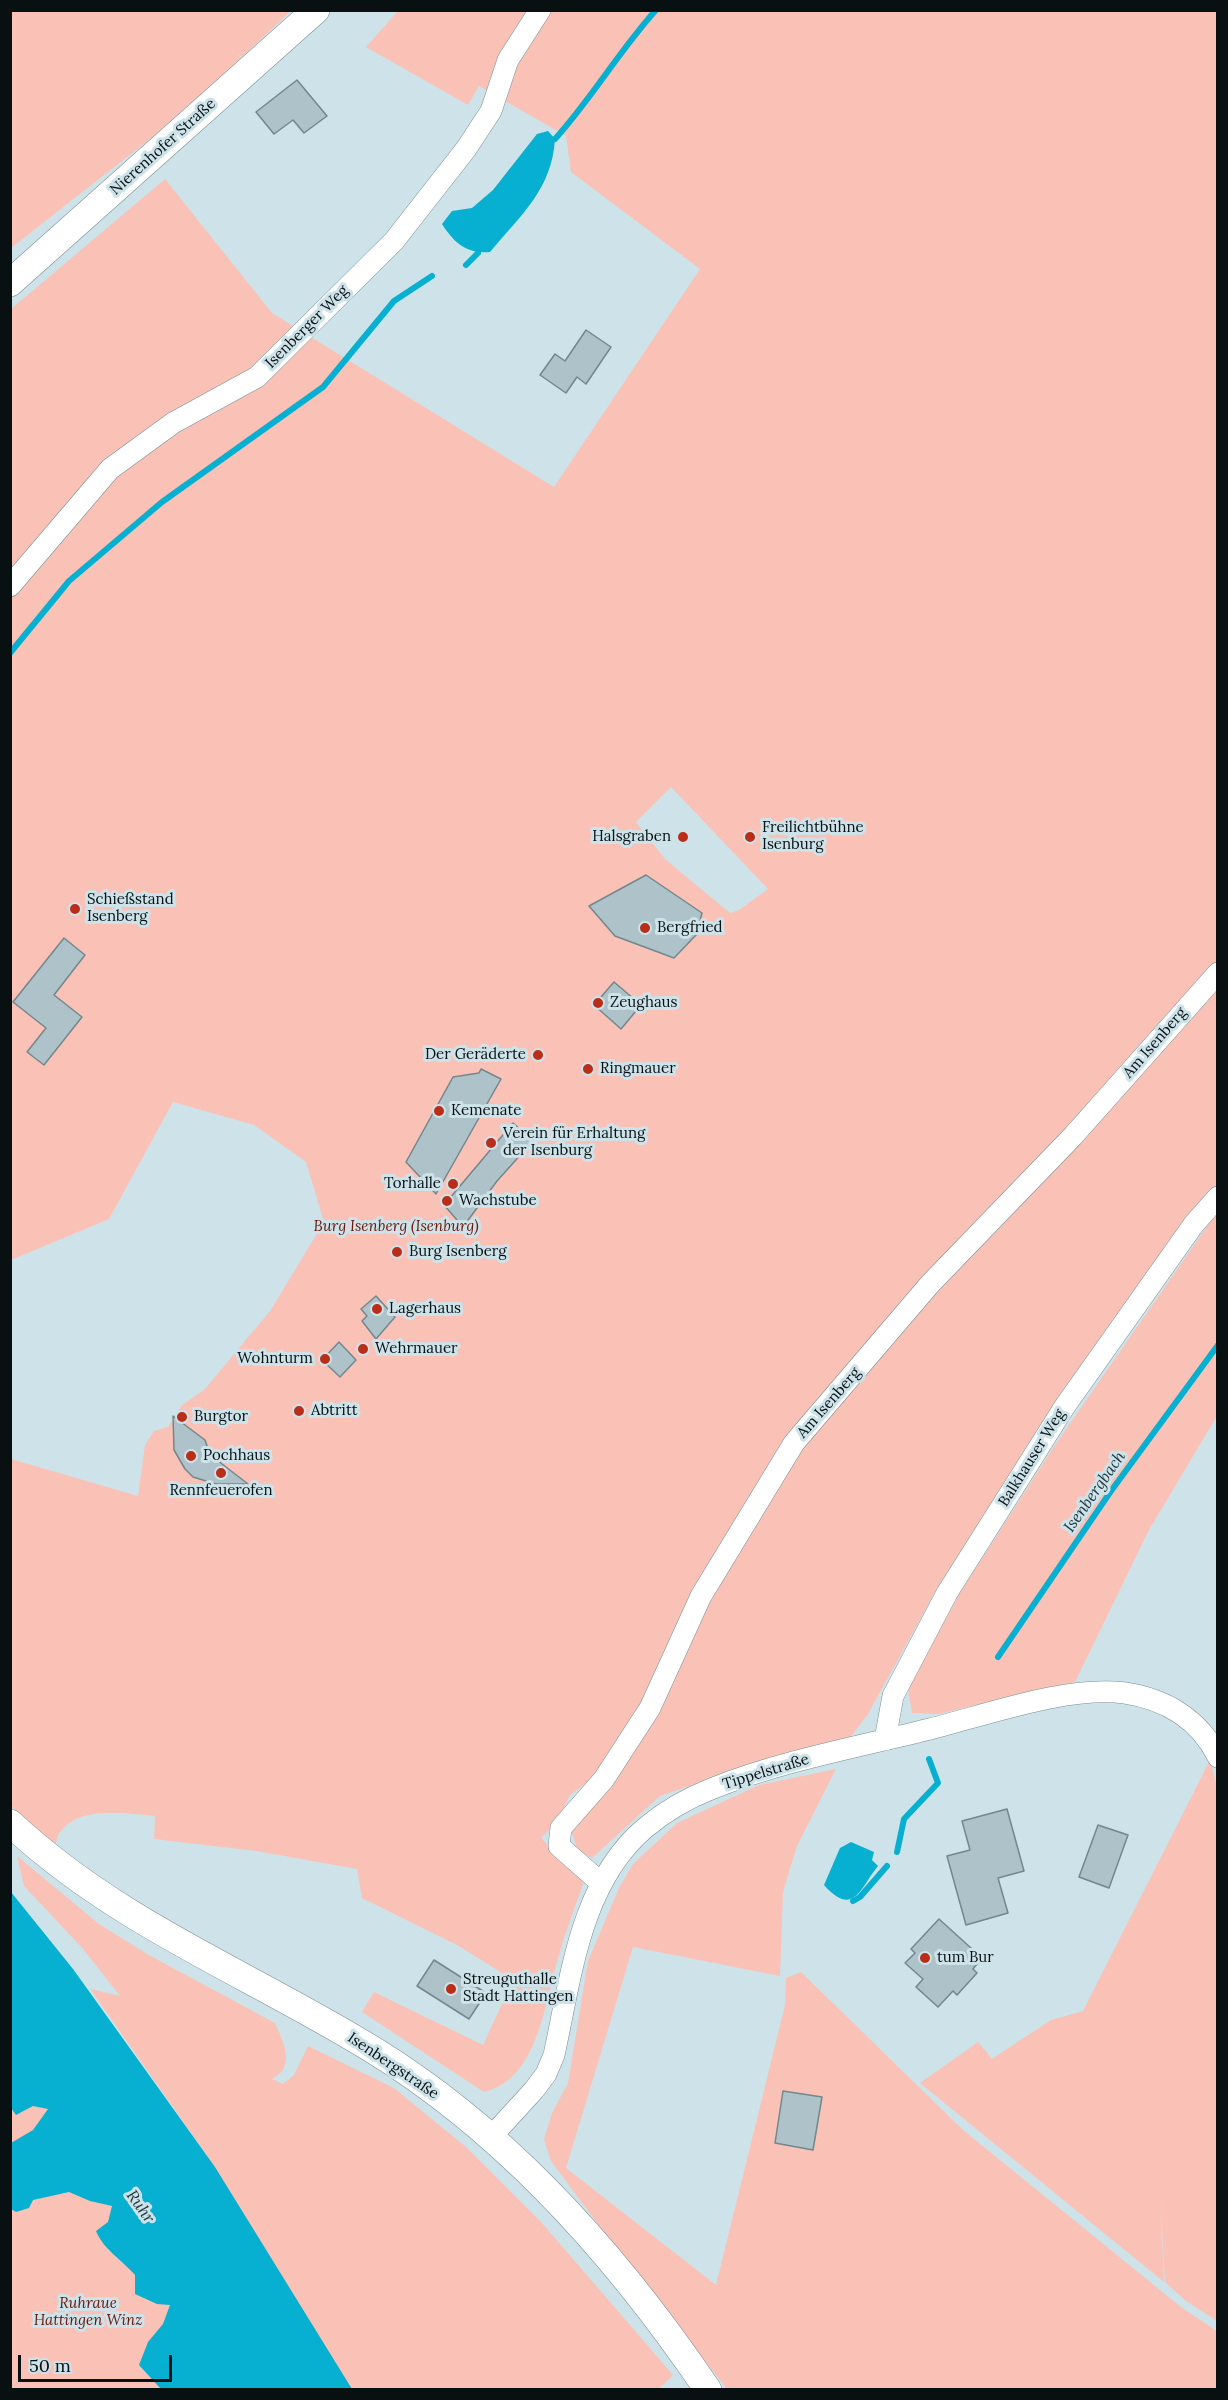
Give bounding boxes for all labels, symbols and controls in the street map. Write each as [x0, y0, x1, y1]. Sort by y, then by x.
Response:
street label: Nierenhofer Straße [107, 95, 219, 199]
street label: Isenberger Weg [262, 282, 352, 372]
place label: Freilichtbühne Isenburg [762, 819, 864, 854]
place label: Halsgraben [592, 828, 671, 846]
marker: Halsgraben [676, 830, 690, 844]
marker: Freilichtbühne Isenburg [743, 830, 757, 844]
place label: Schießstand Isenberg [87, 891, 174, 926]
marker: Schießstand Isenberg [68, 902, 82, 916]
place label: Bergfried [657, 919, 723, 937]
marker: Bergfried [638, 921, 652, 935]
place label: Zeughaus [610, 994, 677, 1012]
marker: Zeughaus [591, 996, 605, 1010]
street label: Am Isenberg [1120, 1004, 1190, 1082]
place label: Der Geräderte [425, 1046, 526, 1064]
marker: Der Geräderte [531, 1048, 545, 1062]
place label: Ringmauer [600, 1060, 676, 1078]
marker: Ringmauer [581, 1062, 595, 1076]
place label: Kemenate [451, 1102, 521, 1120]
marker: Kemenate [432, 1104, 446, 1118]
place label: Verein für Erhaltung der Isenburg [503, 1125, 645, 1160]
marker: Verein für Erhaltung der Isenburg [484, 1136, 498, 1150]
place label: Torhalle [384, 1175, 441, 1193]
marker: Torhalle [446, 1177, 460, 1191]
place label: Wachstube [459, 1192, 537, 1210]
marker: Wachstube [440, 1194, 454, 1208]
park label: Burg Isenberg (Isenburg) [313, 1218, 479, 1236]
place label: Burg Isenberg [409, 1243, 506, 1261]
marker: Burg Isenberg [390, 1245, 404, 1259]
place label: Lagerhaus [389, 1300, 461, 1318]
marker: Lagerhaus [370, 1302, 384, 1316]
place label: Wehrmauer [375, 1340, 458, 1358]
marker: Wehrmauer [356, 1342, 370, 1356]
place label: Wohnturm [237, 1350, 313, 1368]
marker: Wohnturm [318, 1352, 332, 1366]
street label: Am Isenberg [794, 1364, 864, 1442]
place label: Abtritt [311, 1402, 358, 1420]
marker: Abtritt [292, 1404, 306, 1418]
street label: Balkhauser Weg [995, 1406, 1069, 1510]
place label: Burgtor [194, 1408, 248, 1426]
marker: Burgtor [175, 1410, 189, 1424]
place label: Pochhaus [203, 1447, 270, 1465]
water label: Isenbergbach [1060, 1448, 1130, 1536]
marker: Pochhaus [184, 1449, 198, 1463]
marker: Rennfeuerofen [214, 1466, 228, 1480]
place label: Rennfeuerofen [169, 1482, 273, 1500]
street label: Tippelstraße [721, 1750, 811, 1794]
place label: tum Bur [937, 1949, 994, 1967]
marker: tum Bur [918, 1951, 932, 1965]
place label: Streuguthalle Stadt Hattingen [463, 1971, 573, 2006]
marker: Streuguthalle Stadt Hattingen [444, 1982, 458, 1996]
street label: Isenbergstraße [344, 2029, 442, 2103]
water label: Ruhr [122, 2187, 158, 2227]
park label: Ruhraue Hattingen Winz [34, 2295, 142, 2330]
scale bar [21, 2343, 176, 2381]
text: 50 m [29, 2354, 71, 2377]

